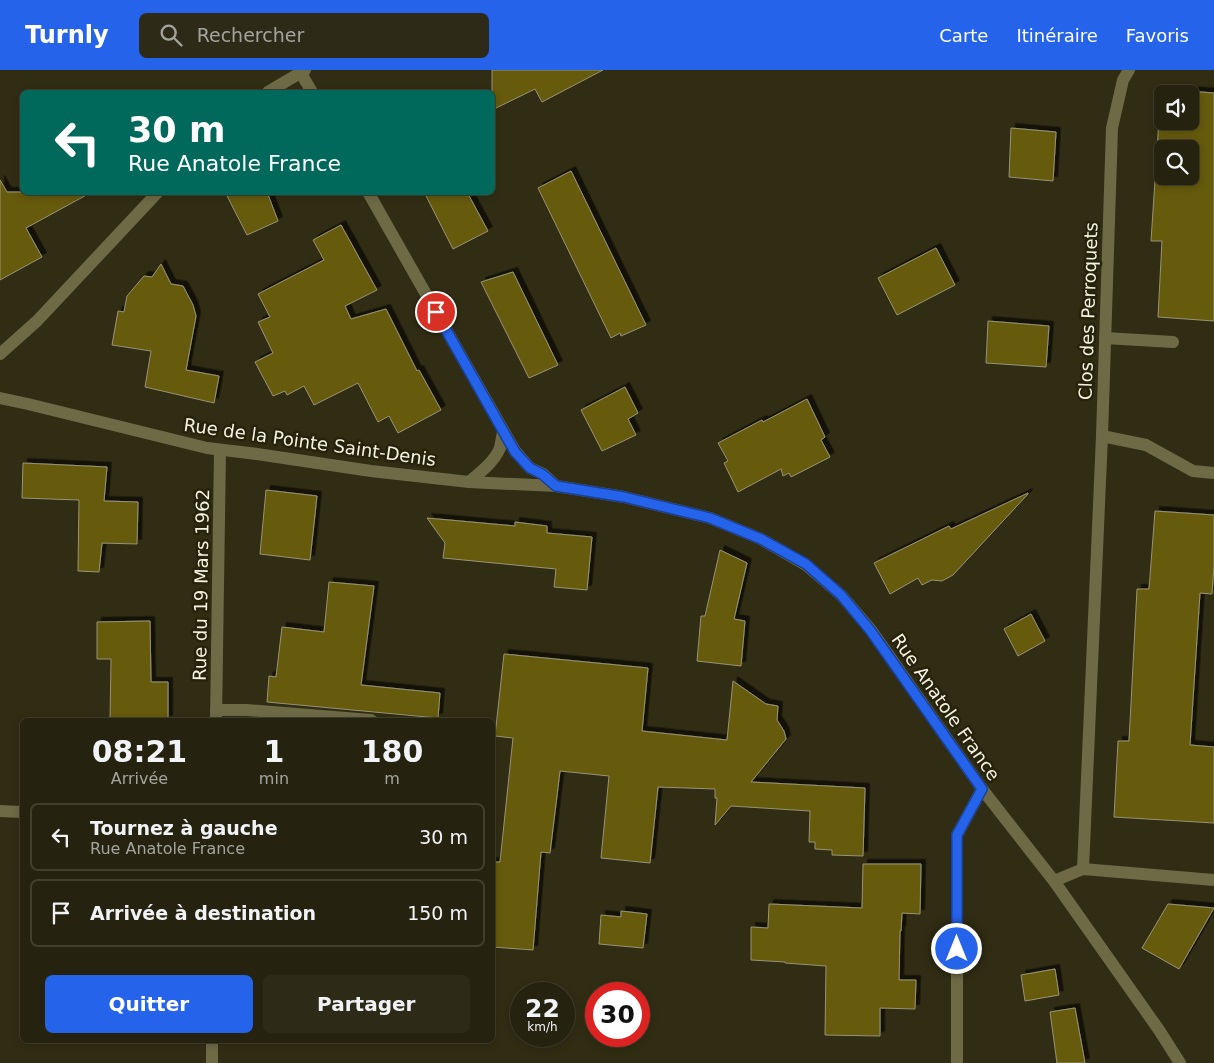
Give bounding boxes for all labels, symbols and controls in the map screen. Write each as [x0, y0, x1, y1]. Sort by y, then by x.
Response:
search box [139, 13, 489, 58]
text: Turnly [25, 21, 109, 49]
icon: search [157, 21, 185, 49]
text: Rechercher [197, 24, 304, 46]
text: Carte [939, 25, 988, 46]
text: Itinéraire [1016, 25, 1098, 46]
text: Favoris [1126, 25, 1189, 46]
map controls [1154, 85, 1199, 185]
button: sound [1154, 85, 1199, 130]
icon: left [45, 110, 110, 175]
text: 30 m [128, 110, 225, 150]
button: search [1154, 140, 1199, 185]
text: Rue Anatole France [128, 151, 341, 176]
street label: Clos des Perroquets [1074, 222, 1102, 400]
pin [415, 291, 457, 333]
icon: arrive [422, 298, 450, 326]
street label: Rue de la Pointe Saint-Denis [183, 414, 437, 470]
street label: Rue du 19 Mars 1962 [189, 489, 213, 681]
street label: Rue Anatole France [887, 630, 1005, 784]
text: 08:21 [92, 734, 187, 769]
text: 1 [263, 734, 284, 769]
text: 180 [361, 734, 423, 769]
text: Arrivée [111, 769, 168, 788]
text: min [259, 769, 289, 788]
text: m [384, 769, 400, 788]
text: Tournez à gauche [90, 817, 278, 839]
icon: left [47, 823, 75, 851]
text: 30 m [419, 826, 468, 848]
text: Rue Anatole France [90, 839, 245, 858]
icon: arrive [47, 899, 75, 927]
text: Arrivée à destination [90, 902, 316, 924]
text: 150 m [407, 902, 468, 924]
position arrow [930, 922, 982, 974]
button: Quitter [45, 975, 253, 1033]
button: Partager [263, 975, 470, 1033]
speed limit sign: 30 [585, 982, 650, 1047]
text: 22 [525, 994, 560, 1023]
text: km/h [527, 1020, 558, 1034]

